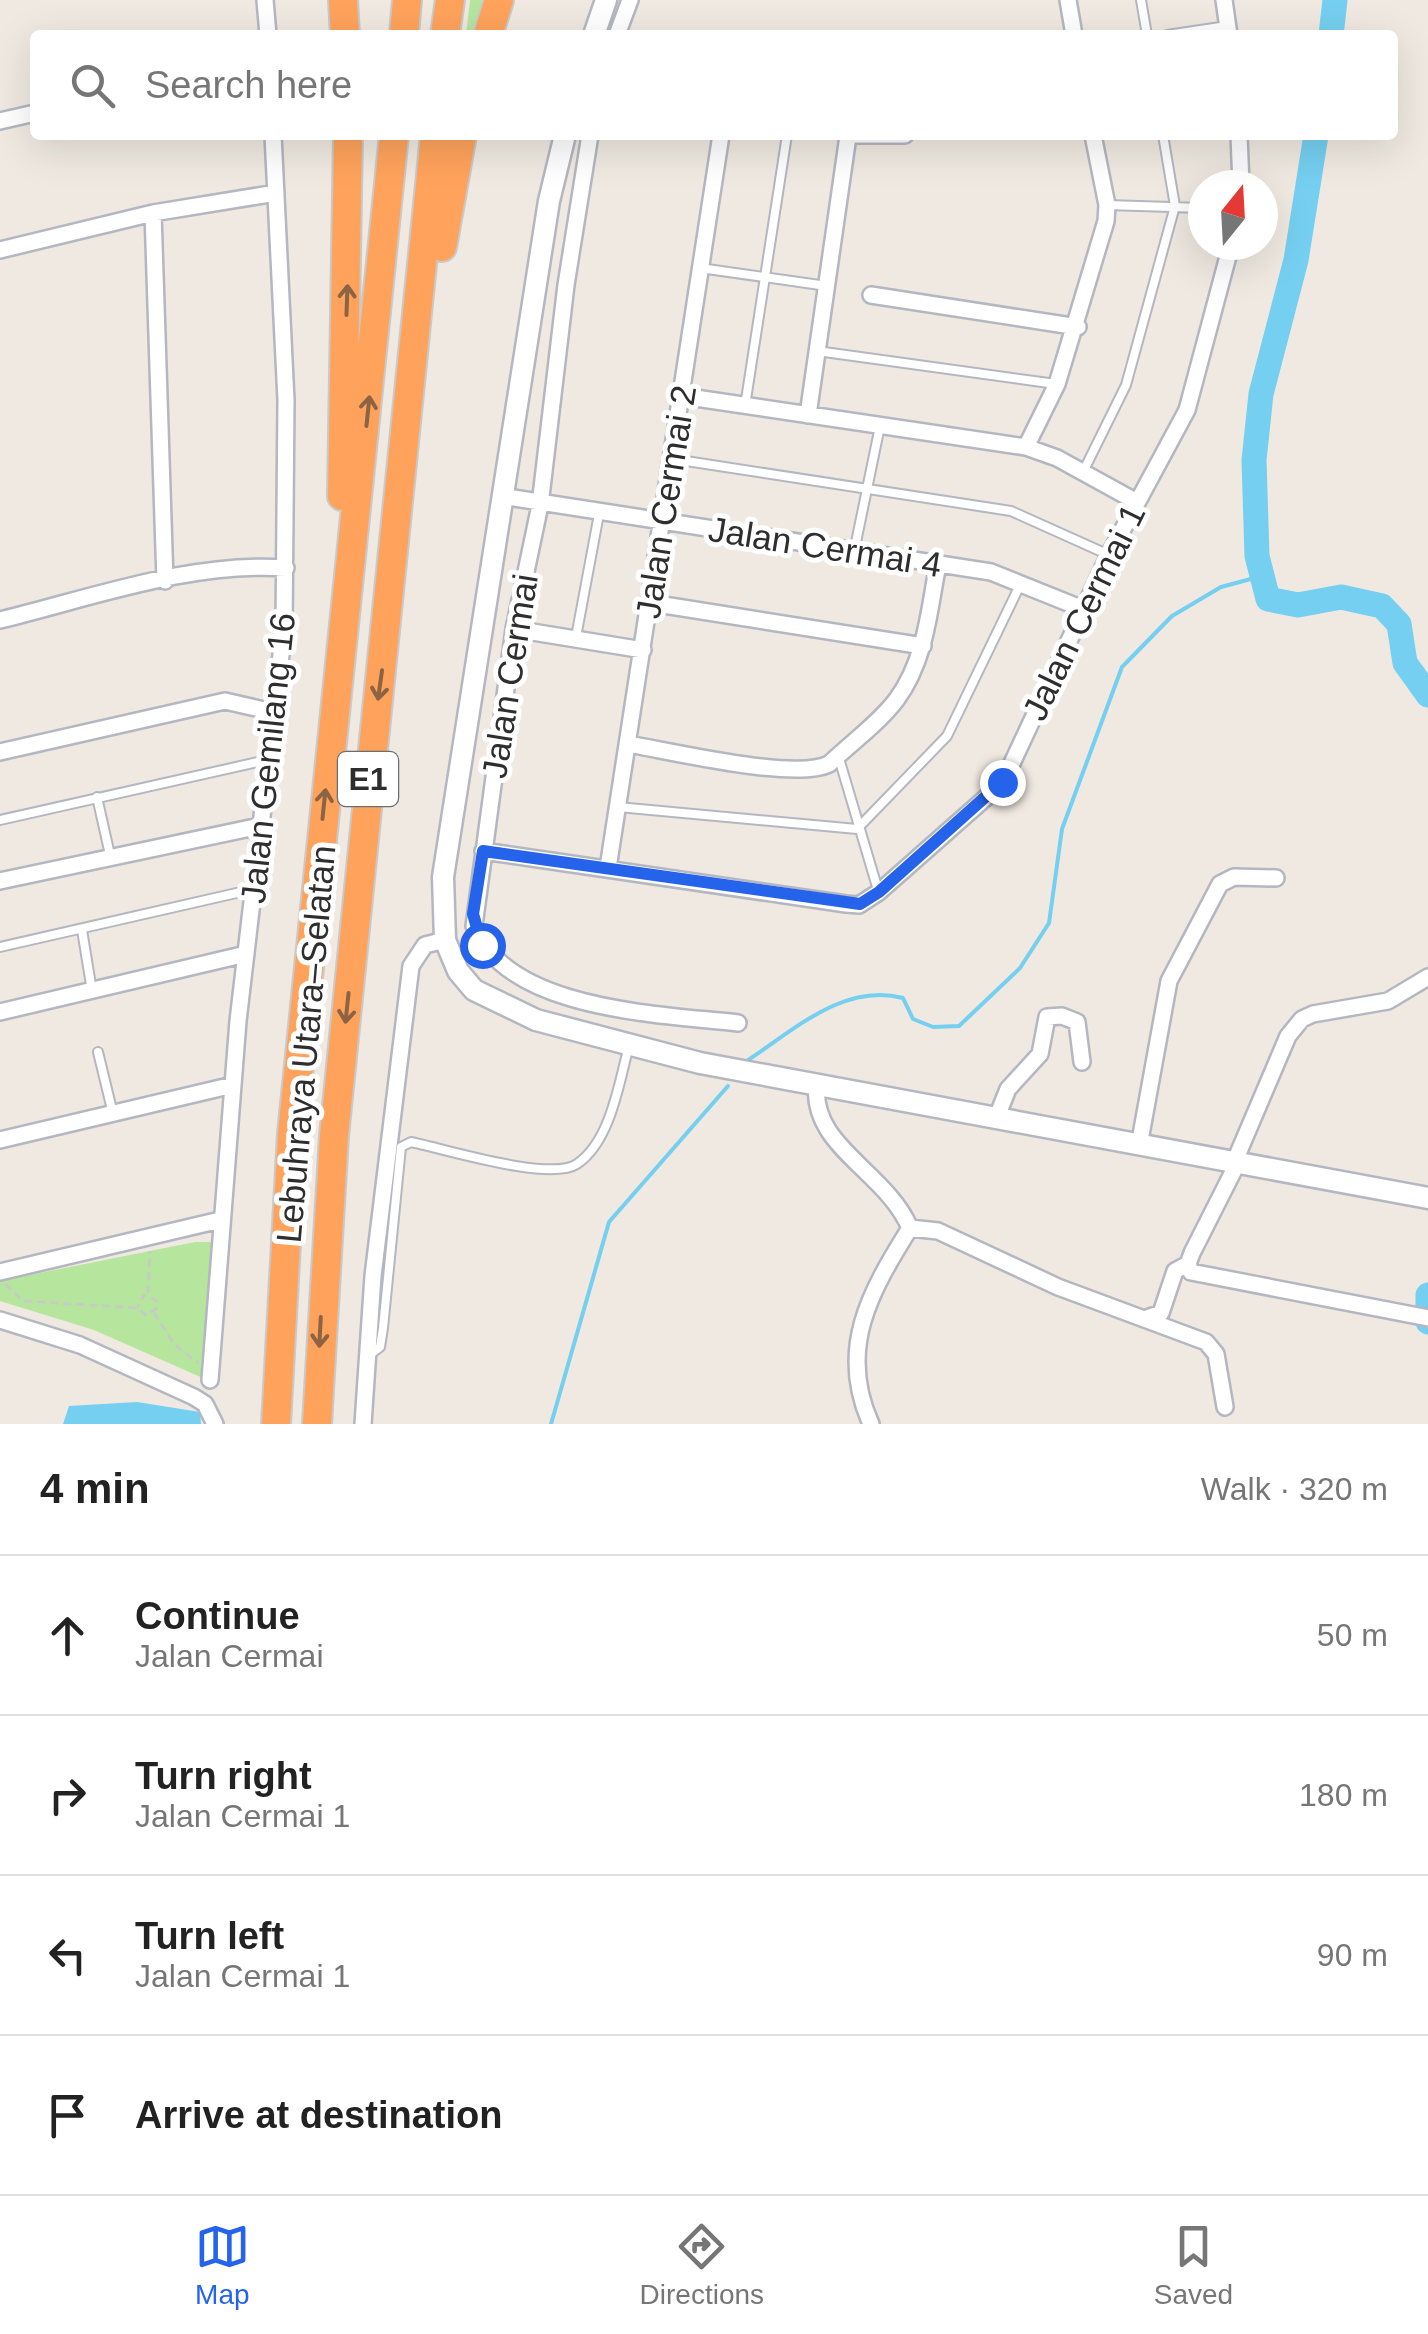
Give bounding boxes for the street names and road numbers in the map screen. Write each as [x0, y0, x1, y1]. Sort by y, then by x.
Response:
street label: Jalan Cermai 2 [628, 383, 703, 621]
street label: Jalan Cermai 1 [1014, 497, 1153, 726]
street label: Jalan Cermai 4 [706, 509, 944, 584]
street label: Jalan Cermai [474, 571, 545, 781]
street label: Jalan Gemilang 16 [233, 611, 302, 905]
road number: E1 [338, 752, 398, 806]
street label: Lebuhraya Utara–Selatan [269, 844, 342, 1244]

